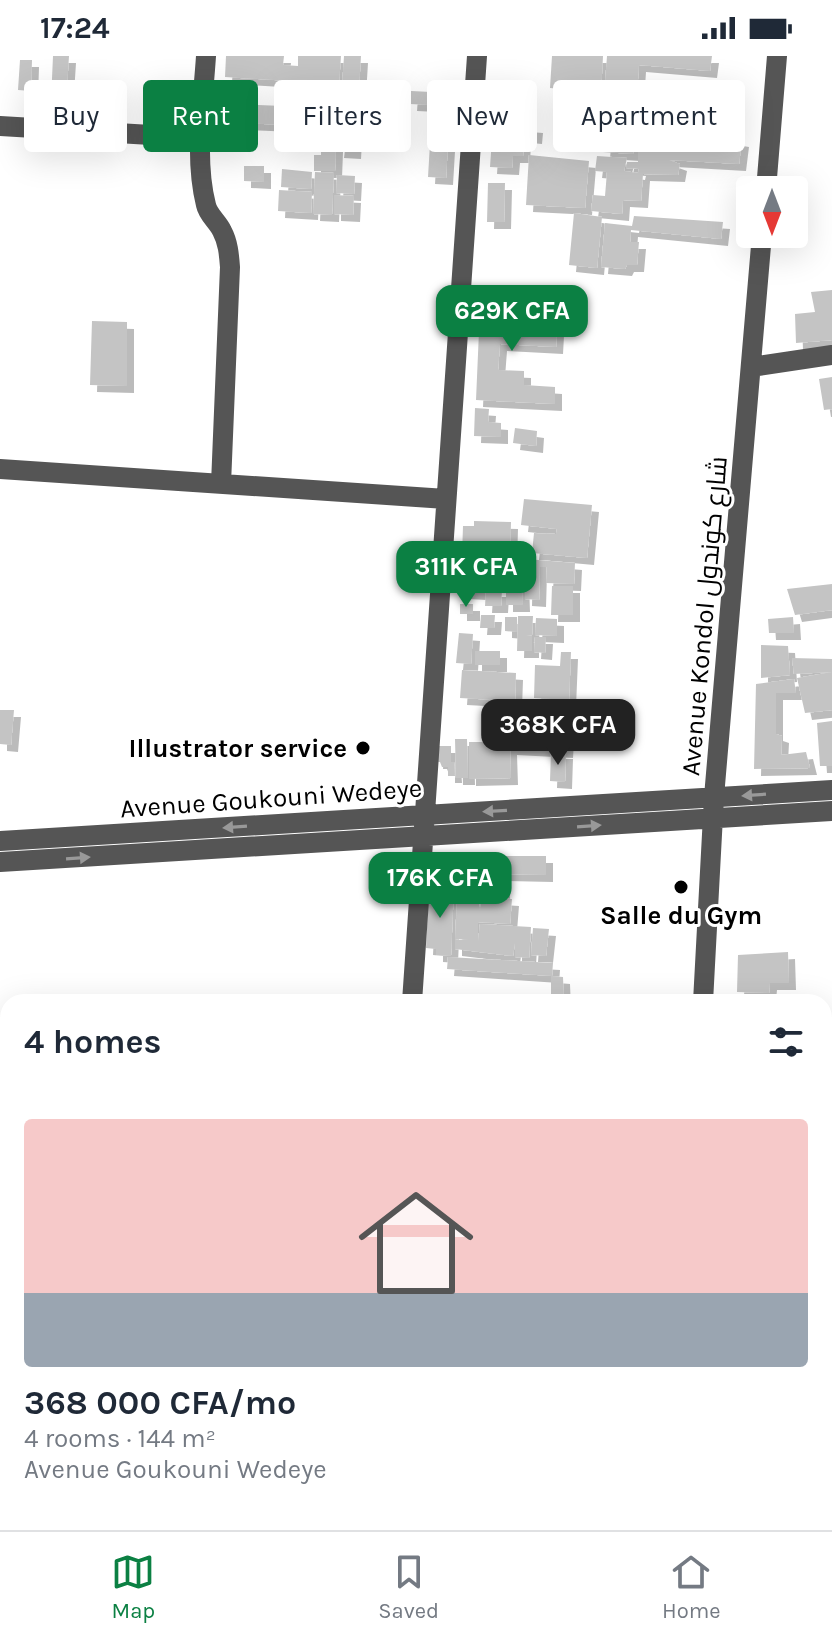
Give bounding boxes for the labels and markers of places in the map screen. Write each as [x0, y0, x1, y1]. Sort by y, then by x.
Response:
pin: 629K CFA [429, 285, 595, 353]
pin: 311K CFA [383, 541, 549, 609]
pin: 368K CFA [475, 699, 641, 767]
place label: Illustrator service [129, 733, 347, 764]
marker: Illustrator service [354, 739, 372, 757]
pin: 176K CFA [357, 852, 523, 920]
marker: Salle du Gym [672, 878, 690, 896]
place label: Salle du Gym [600, 900, 762, 931]

